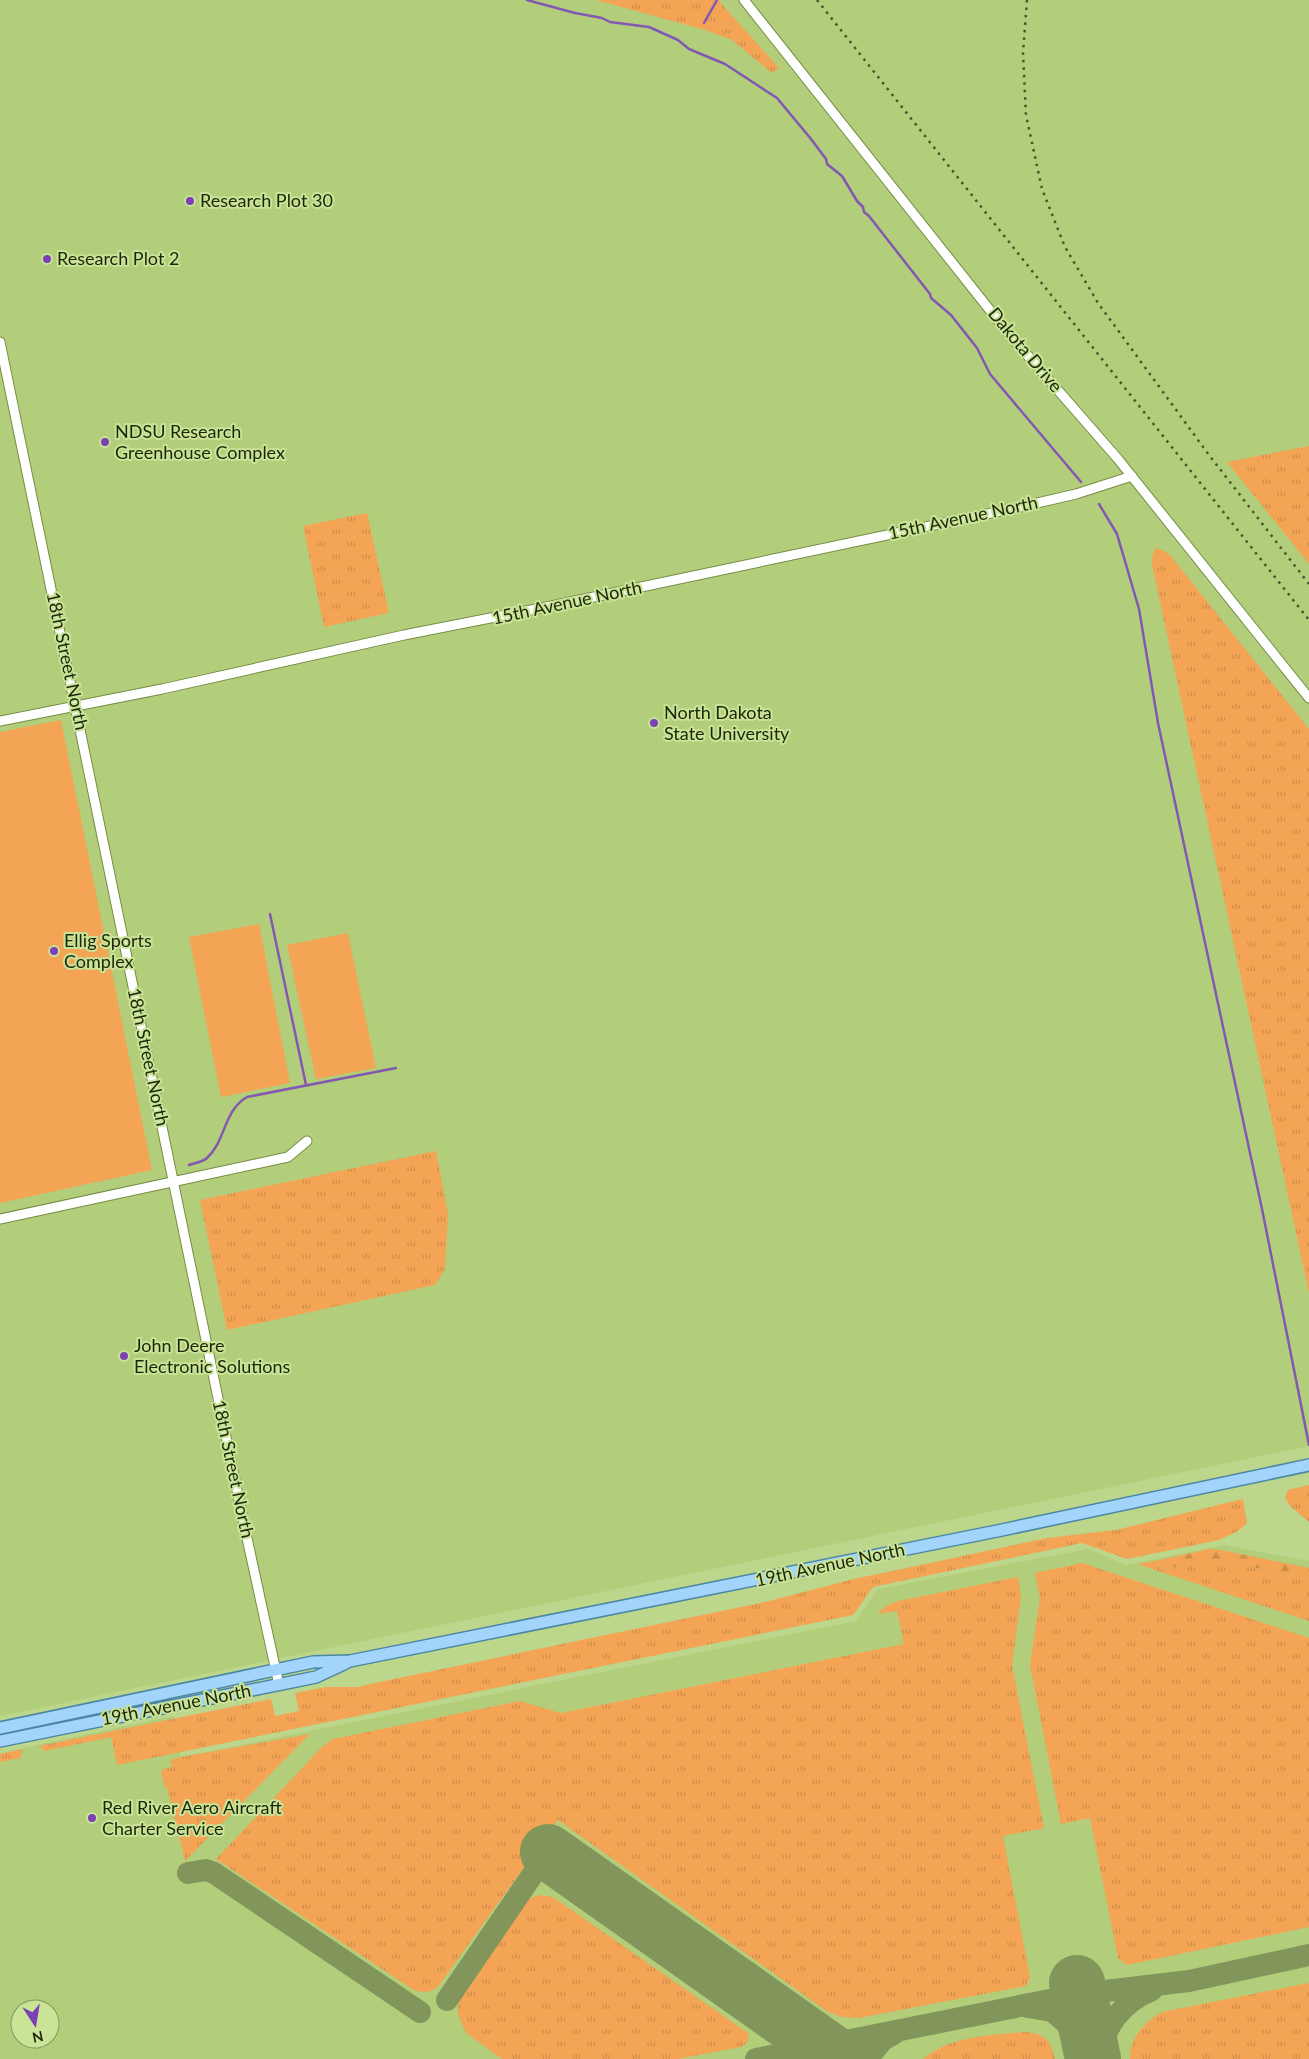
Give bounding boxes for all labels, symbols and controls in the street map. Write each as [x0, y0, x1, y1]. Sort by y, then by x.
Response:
place label: Research Plot 30 [200, 189, 333, 211]
marker: Research Plot 30 [184, 195, 196, 207]
place label: Research Plot 2 [57, 247, 179, 269]
marker: Research Plot 2 [41, 253, 53, 265]
street label: Dakota Drive [984, 302, 1068, 396]
place label: NDSU Research Greenhouse Complex [115, 420, 285, 463]
marker: NDSU Research Greenhouse Complex [99, 436, 111, 448]
street label: 15th Avenue North [886, 490, 1040, 544]
street label: 15th Avenue North [490, 575, 644, 629]
street label: 18th Street North [43, 590, 93, 732]
place label: North Dakota State University [664, 701, 790, 744]
marker: North Dakota State University [648, 717, 660, 729]
place label: Ellig Sports Complex [64, 929, 152, 972]
marker: Ellig Sports Complex [48, 945, 60, 957]
street label: 18th Street North [124, 986, 174, 1128]
place label: John Deere Electronic Solutions [134, 1334, 291, 1377]
marker: John Deere Electronic Solutions [118, 1350, 130, 1362]
street label: 18th Street North [209, 1398, 259, 1540]
street label: 19th Avenue North [753, 1537, 907, 1591]
street label: 19th Avenue North [99, 1679, 253, 1729]
place label: Red River Aero Aircraft Charter Service [102, 1796, 282, 1839]
marker: Red River Aero Aircraft Charter Service [86, 1812, 98, 1824]
north arrow [10, 1999, 60, 2049]
text: N [31, 2028, 45, 2047]

